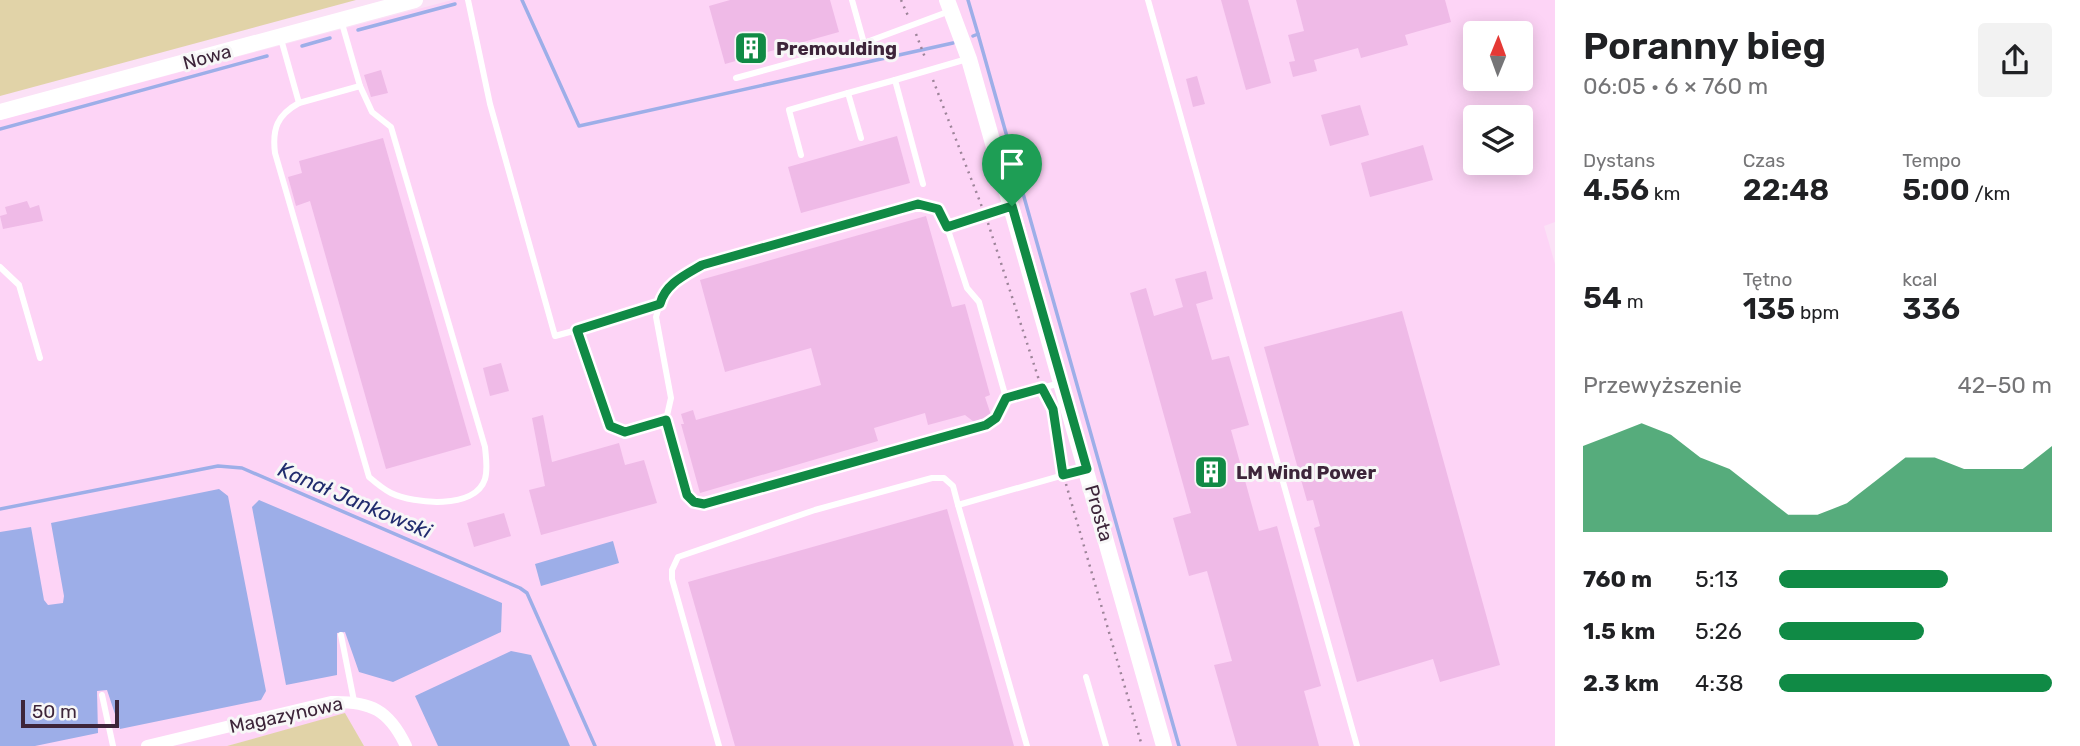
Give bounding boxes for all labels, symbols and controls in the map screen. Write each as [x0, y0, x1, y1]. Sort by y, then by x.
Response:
north arrow [1463, 21, 1533, 91]
map controls [1463, 21, 1533, 175]
text: Poranny bieg [1583, 23, 1826, 69]
button: share [1978, 23, 2052, 97]
building icon: Premoulding [732, 29, 770, 67]
place label: Premoulding [776, 37, 897, 60]
street label: Nowa [180, 40, 234, 74]
text: 06:05 · 6 × 760 m [1583, 72, 1768, 100]
button: layers [1463, 105, 1533, 175]
pin [982, 134, 1042, 206]
icon: arrive [993, 145, 1031, 183]
text: Dystans [1583, 149, 1655, 172]
text: Czas [1743, 149, 1785, 172]
text: Tempo [1902, 149, 1961, 172]
text: 4.56 [1583, 172, 1649, 208]
text: 22:48 [1743, 172, 1829, 208]
text: 5:00 [1902, 172, 1970, 208]
text: km [1649, 182, 1680, 205]
text: /km [1970, 182, 2010, 205]
text: Tętno [1743, 268, 1792, 291]
text: kcal [1902, 268, 1937, 291]
text: 54 [1583, 280, 1622, 316]
text: m [1622, 290, 1644, 313]
text: 135 [1743, 291, 1795, 327]
text: 336 [1902, 291, 1960, 327]
text: bpm [1795, 301, 1840, 324]
text: Przewyższenie [1583, 371, 1742, 399]
text: 42–50 m [1957, 371, 2052, 399]
building icon: LM Wind Power [1192, 453, 1230, 491]
water label: Kanał Jankowski [274, 456, 436, 544]
place label: LM Wind Power [1236, 461, 1376, 484]
street label: Prosta [1080, 482, 1118, 544]
text: 760 m [1583, 565, 1652, 593]
text: 5:13 [1695, 565, 1738, 593]
text: 1.5 km [1583, 617, 1655, 645]
text: 5:26 [1695, 617, 1742, 645]
text: 2.3 km [1583, 669, 1659, 697]
text: 4:38 [1695, 669, 1744, 697]
street label: Magazynowa [227, 692, 345, 738]
scale bar [21, 697, 119, 729]
text: 50 m [32, 700, 77, 723]

